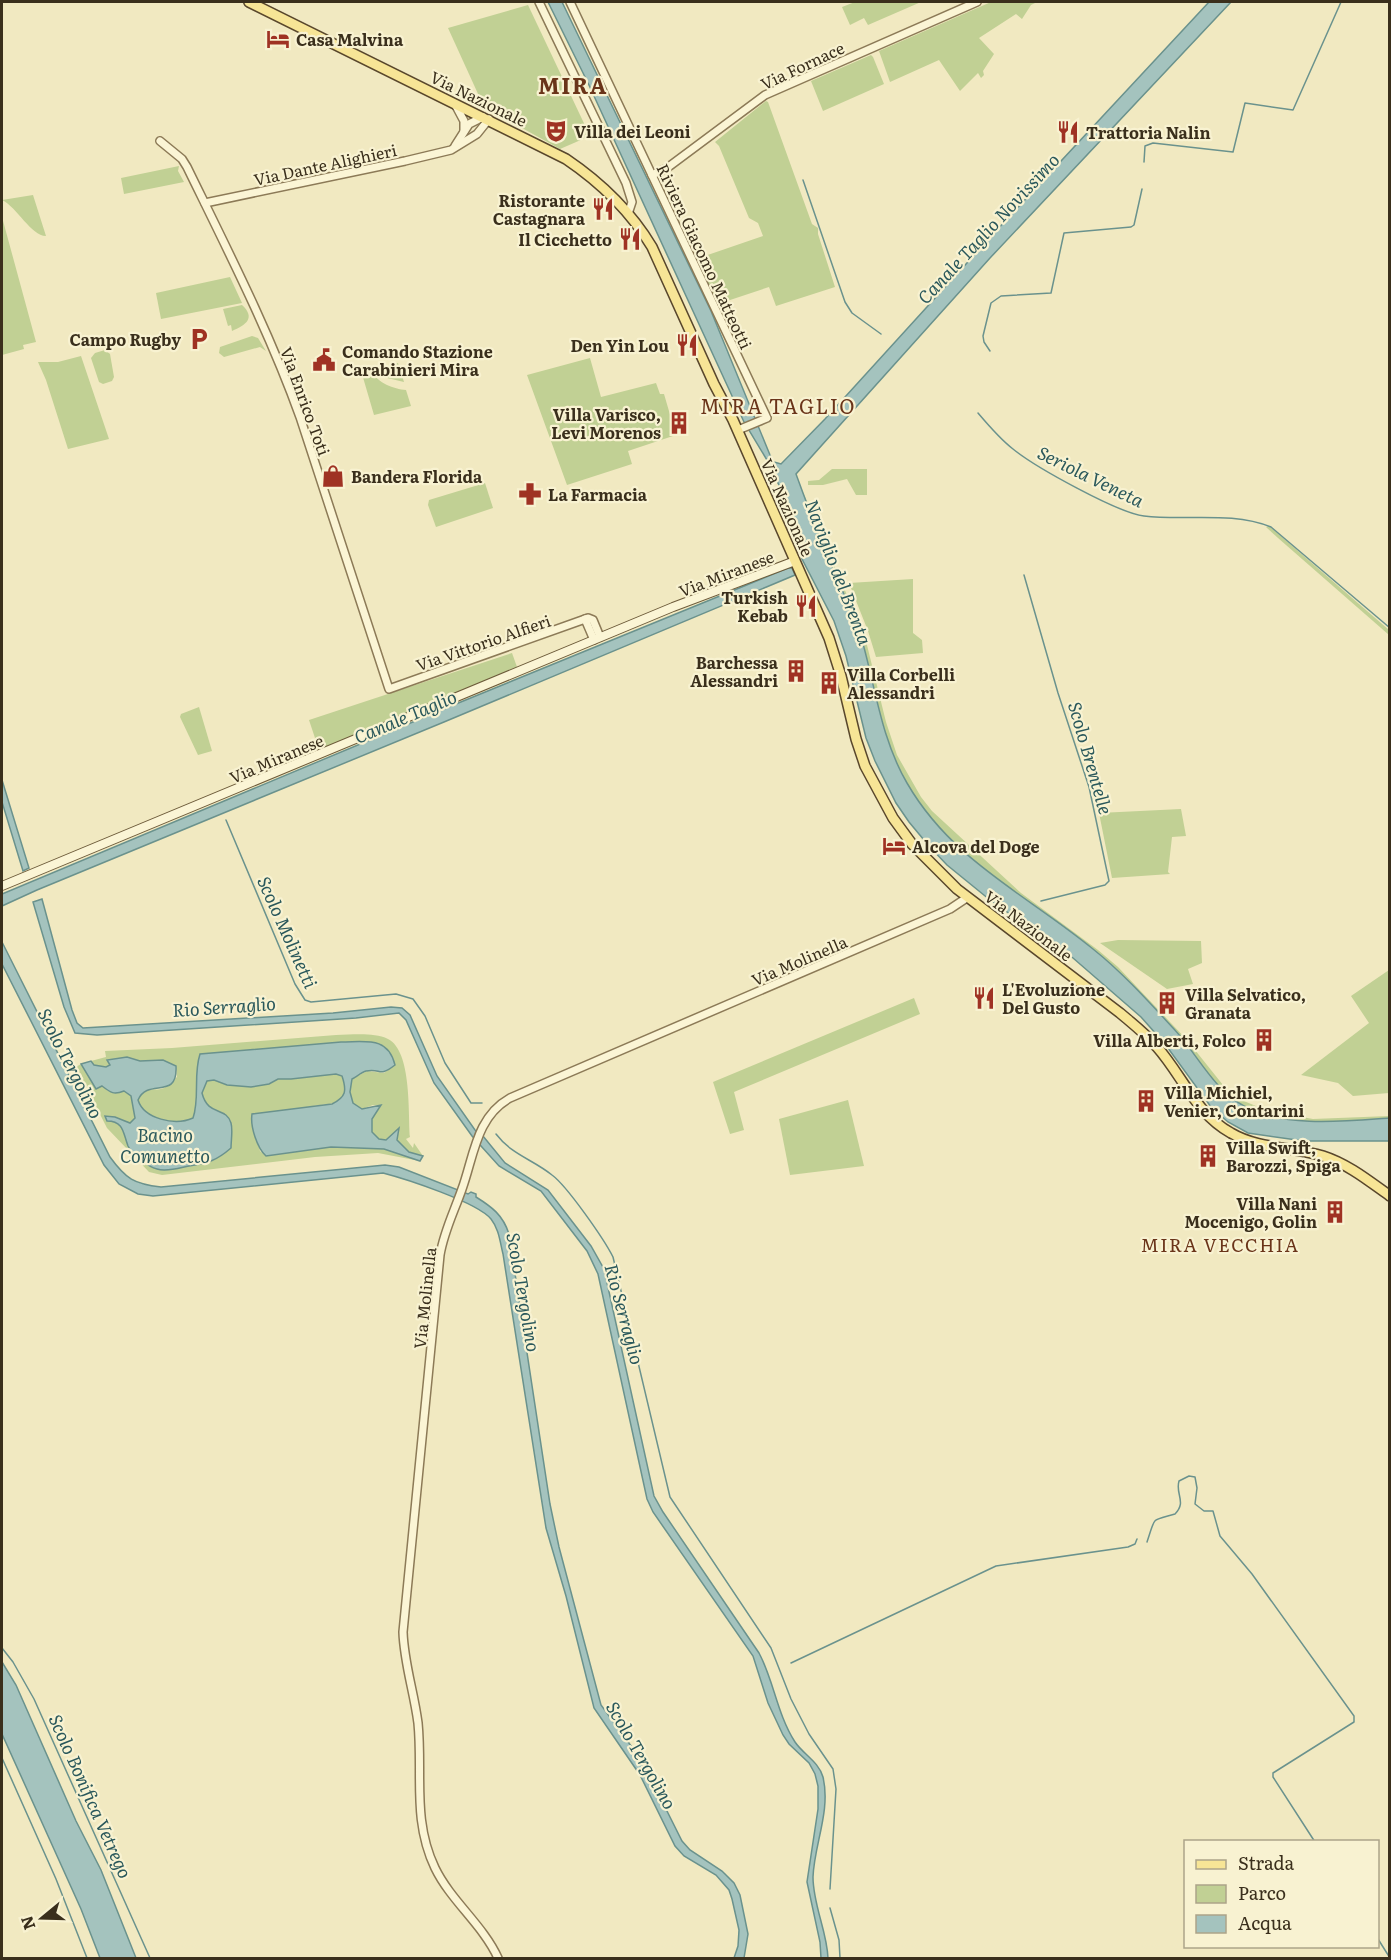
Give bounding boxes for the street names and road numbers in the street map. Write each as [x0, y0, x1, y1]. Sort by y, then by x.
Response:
street label: Via Fornace [756, 35, 848, 95]
street label: Via Nazionale [427, 64, 531, 132]
street label: Via Dante Alighieri [251, 137, 399, 191]
street label: Riviera Giacomo Matteotti [651, 159, 759, 353]
street label: Via Enrico Toti [275, 343, 337, 459]
street label: Via Nazionale [756, 454, 820, 560]
street label: Via Miranese [675, 544, 777, 602]
street label: Via Vittorio Alfieri [412, 608, 554, 676]
street label: Via Miranese [225, 727, 327, 789]
street label: Via Nazionale [980, 884, 1078, 966]
street label: Via Molinella [747, 929, 851, 991]
street label: Via Molinella [407, 1246, 441, 1350]

